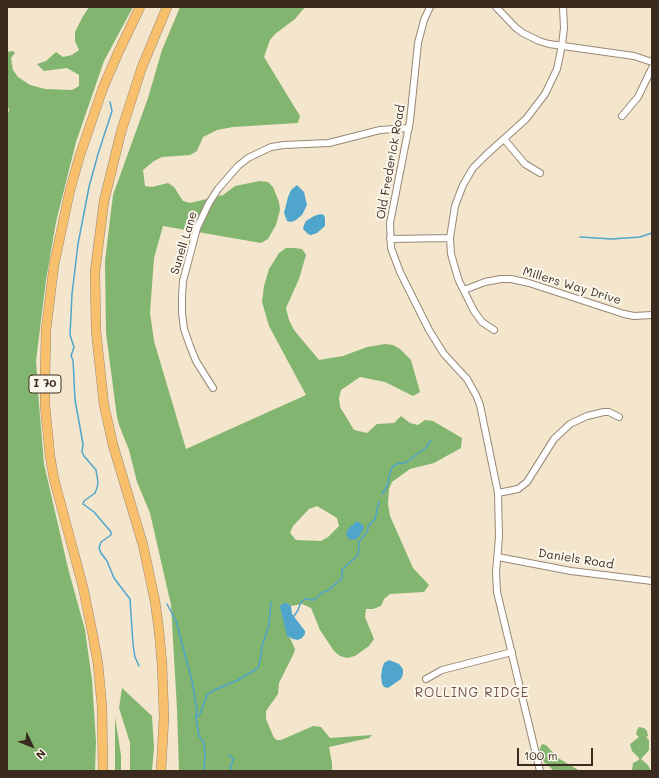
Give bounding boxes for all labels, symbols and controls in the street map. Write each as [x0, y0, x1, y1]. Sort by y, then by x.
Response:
street label: Old Frederick Road [374, 104, 408, 220]
street label: Sunell Lane [168, 210, 200, 276]
street label: Millers Way Drive [521, 264, 623, 308]
road number: I 70 [29, 375, 61, 393]
street label: Daniels Road [537, 546, 615, 572]
district label: ROLLING RIDGE [415, 685, 529, 701]
north arrow [12, 726, 52, 766]
scale bar [519, 740, 595, 766]
text: N [33, 746, 49, 763]
text: 100 m [524, 747, 558, 763]

